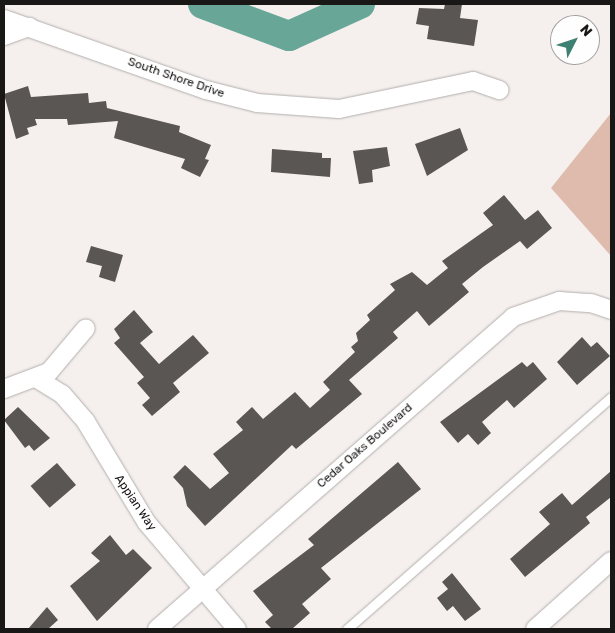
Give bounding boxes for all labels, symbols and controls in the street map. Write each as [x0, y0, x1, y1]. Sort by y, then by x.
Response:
north arrow [550, 15, 600, 65]
text: N [576, 21, 596, 40]
street label: South Shore Drive [126, 55, 226, 101]
street label: Cedar Oaks Boulevard [314, 401, 416, 491]
street label: Appian Way [111, 472, 159, 534]

